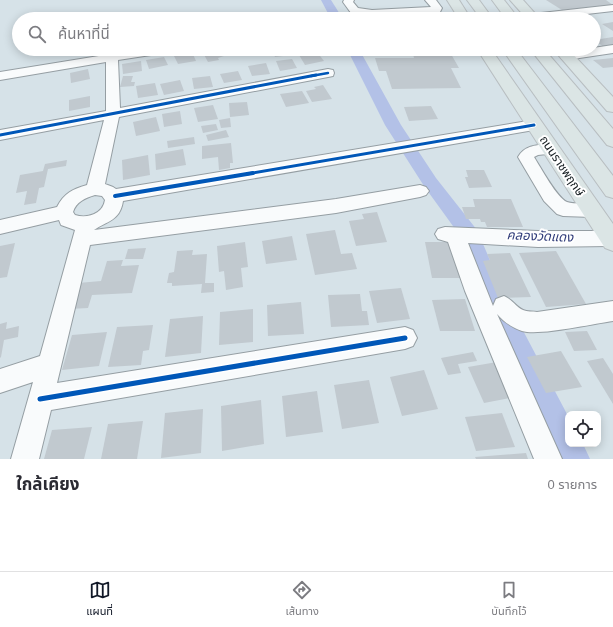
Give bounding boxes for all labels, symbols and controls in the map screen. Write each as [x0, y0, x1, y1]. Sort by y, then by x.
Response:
search box [12, 12, 601, 56]
icon: search [26, 23, 48, 45]
text: ค้นหาที่นี่ [58, 25, 110, 42]
street label: ถนนราชพฤกษ์ [537, 133, 587, 199]
water label: คลองวัดแดง [507, 227, 575, 245]
map controls [565, 411, 601, 447]
button: locate [565, 411, 601, 447]
text: ใกล้เคียง [16, 475, 79, 494]
text: 0 รายการ [547, 477, 597, 492]
tab: แผนที่ [86, 579, 113, 620]
tab: เส้นทาง [286, 579, 319, 620]
tab: บันทึกไว้ [491, 579, 527, 620]

